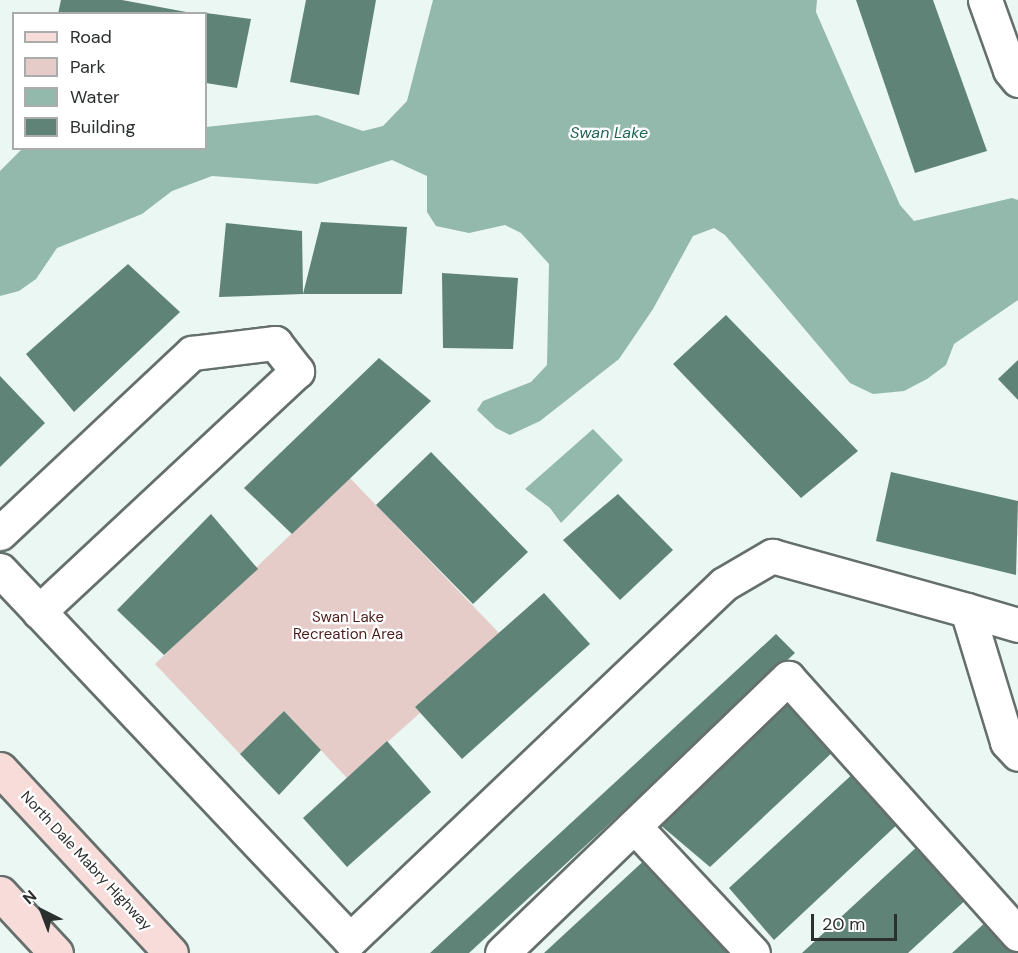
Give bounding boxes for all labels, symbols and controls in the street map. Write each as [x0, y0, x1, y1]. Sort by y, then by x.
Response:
legend [12, 12, 207, 150]
text: Road [70, 25, 112, 49]
text: Park [70, 55, 106, 79]
text: Water [70, 85, 120, 109]
text: Building [70, 115, 135, 139]
water label: Swan Lake [570, 123, 648, 143]
park label: Swan Lake Recreation Area [293, 608, 403, 643]
street label: North Dale Mabry Highway [17, 788, 155, 934]
north arrow [12, 881, 72, 941]
scale bar [814, 902, 900, 940]
text: 20 m [822, 912, 865, 936]

